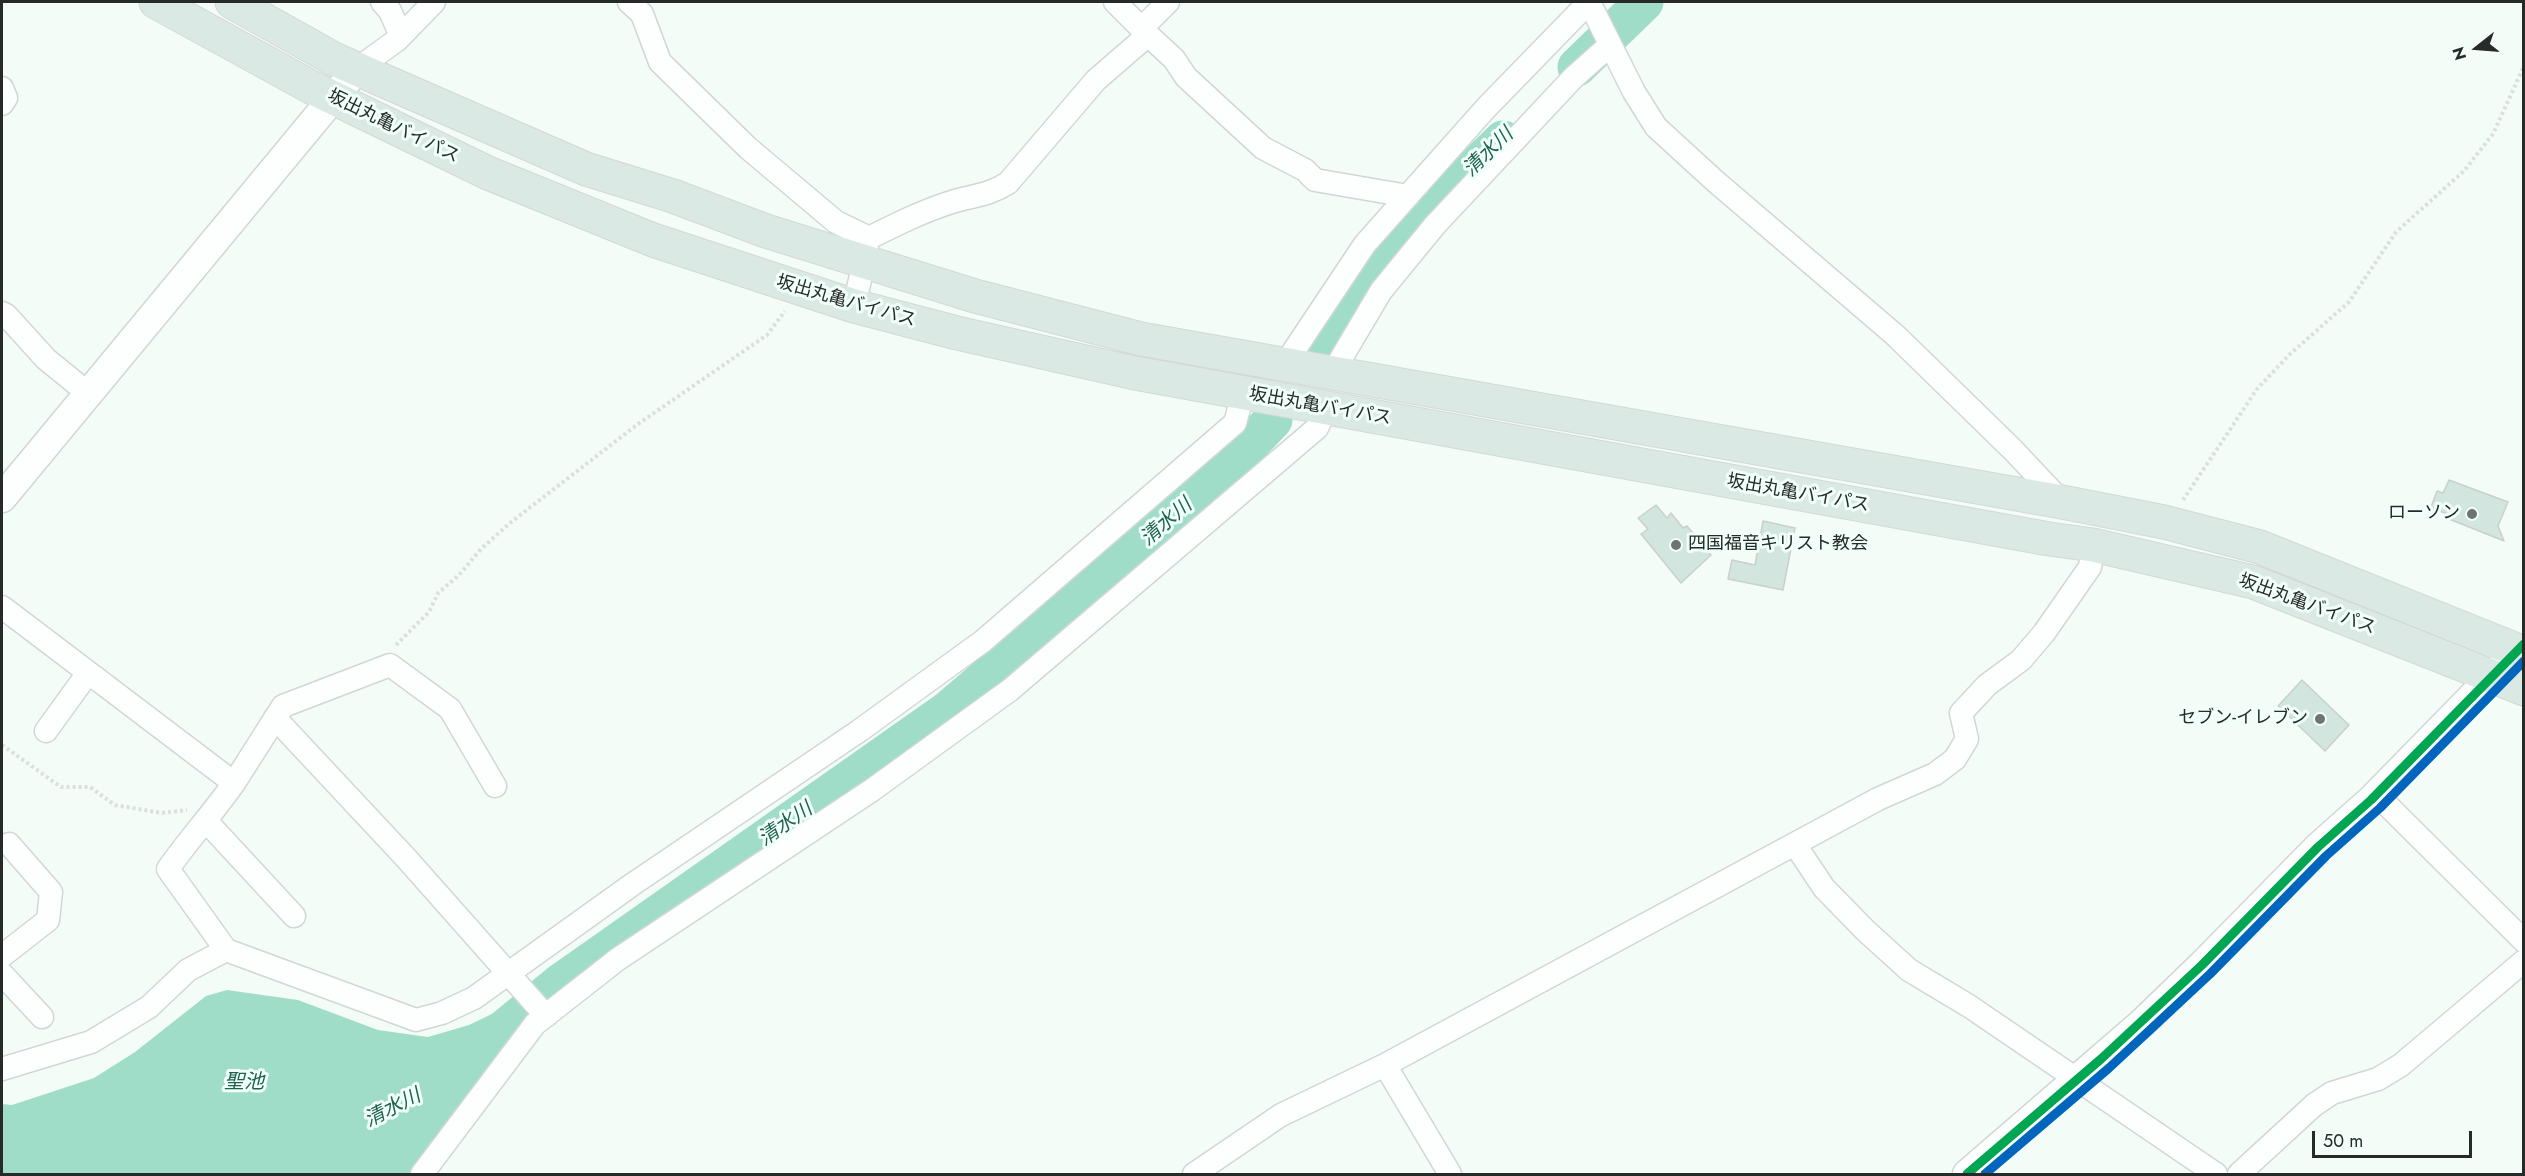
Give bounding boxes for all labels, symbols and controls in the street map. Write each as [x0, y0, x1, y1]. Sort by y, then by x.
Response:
north arrow [2447, 18, 2507, 78]
text: N [2446, 44, 2472, 63]
street label: 坂出丸亀バイパス [324, 86, 462, 168]
water label: 清水川 [1459, 124, 1519, 182]
street label: 坂出丸亀バイパス [774, 272, 918, 332]
street label: 坂出丸亀バイパス [1247, 384, 1393, 430]
street label: 坂出丸亀バイパス [1725, 471, 1871, 517]
water label: 清水川 [1136, 494, 1198, 552]
place label: ローソン [2388, 503, 2460, 525]
marker: ローソン [2465, 507, 2479, 521]
place label: 四国福音キリスト教会 [1688, 534, 1868, 556]
marker: 四国福音キリスト教会 [1669, 538, 1683, 552]
street label: 坂出丸亀バイパス [2236, 570, 2378, 640]
place label: セブン-イレブン [2178, 708, 2308, 730]
marker: セブン-イレブン [2313, 712, 2327, 726]
water label: 清水川 [755, 798, 817, 852]
water label: 聖池 [224, 1071, 264, 1095]
water label: 清水川 [361, 1085, 425, 1133]
scale bar [2315, 1119, 2476, 1157]
text: 50 m [2323, 1128, 2363, 1154]

